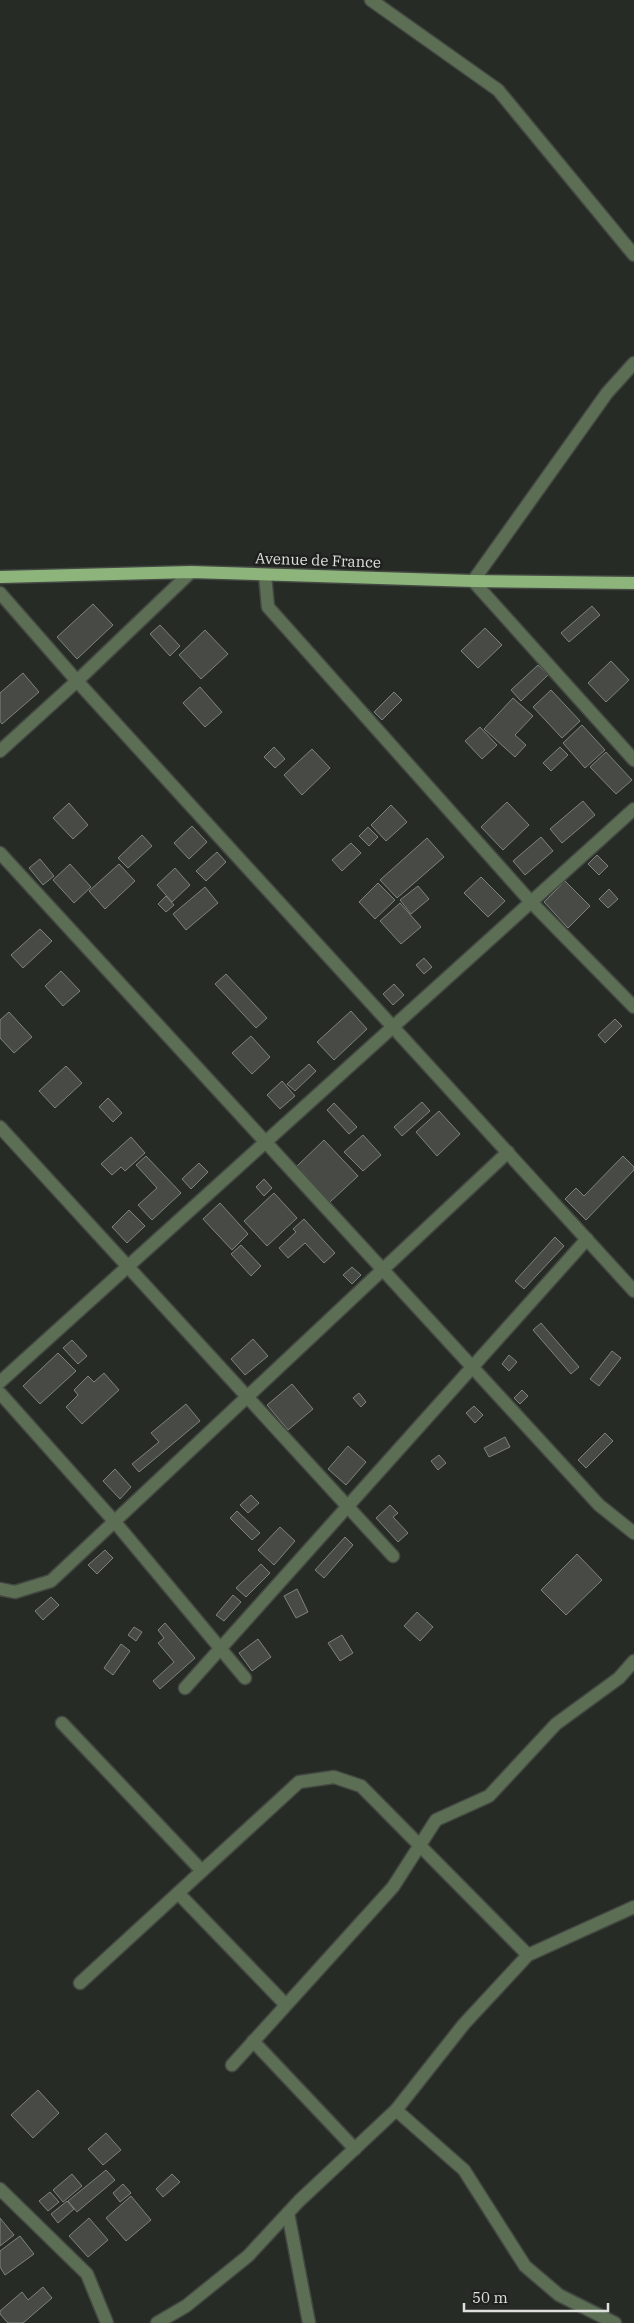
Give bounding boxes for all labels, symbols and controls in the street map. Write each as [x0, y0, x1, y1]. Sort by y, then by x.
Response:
street label: Avenue de France [255, 548, 381, 572]
scale bar [464, 2280, 608, 2312]
text: 50 m [472, 2288, 508, 2307]

